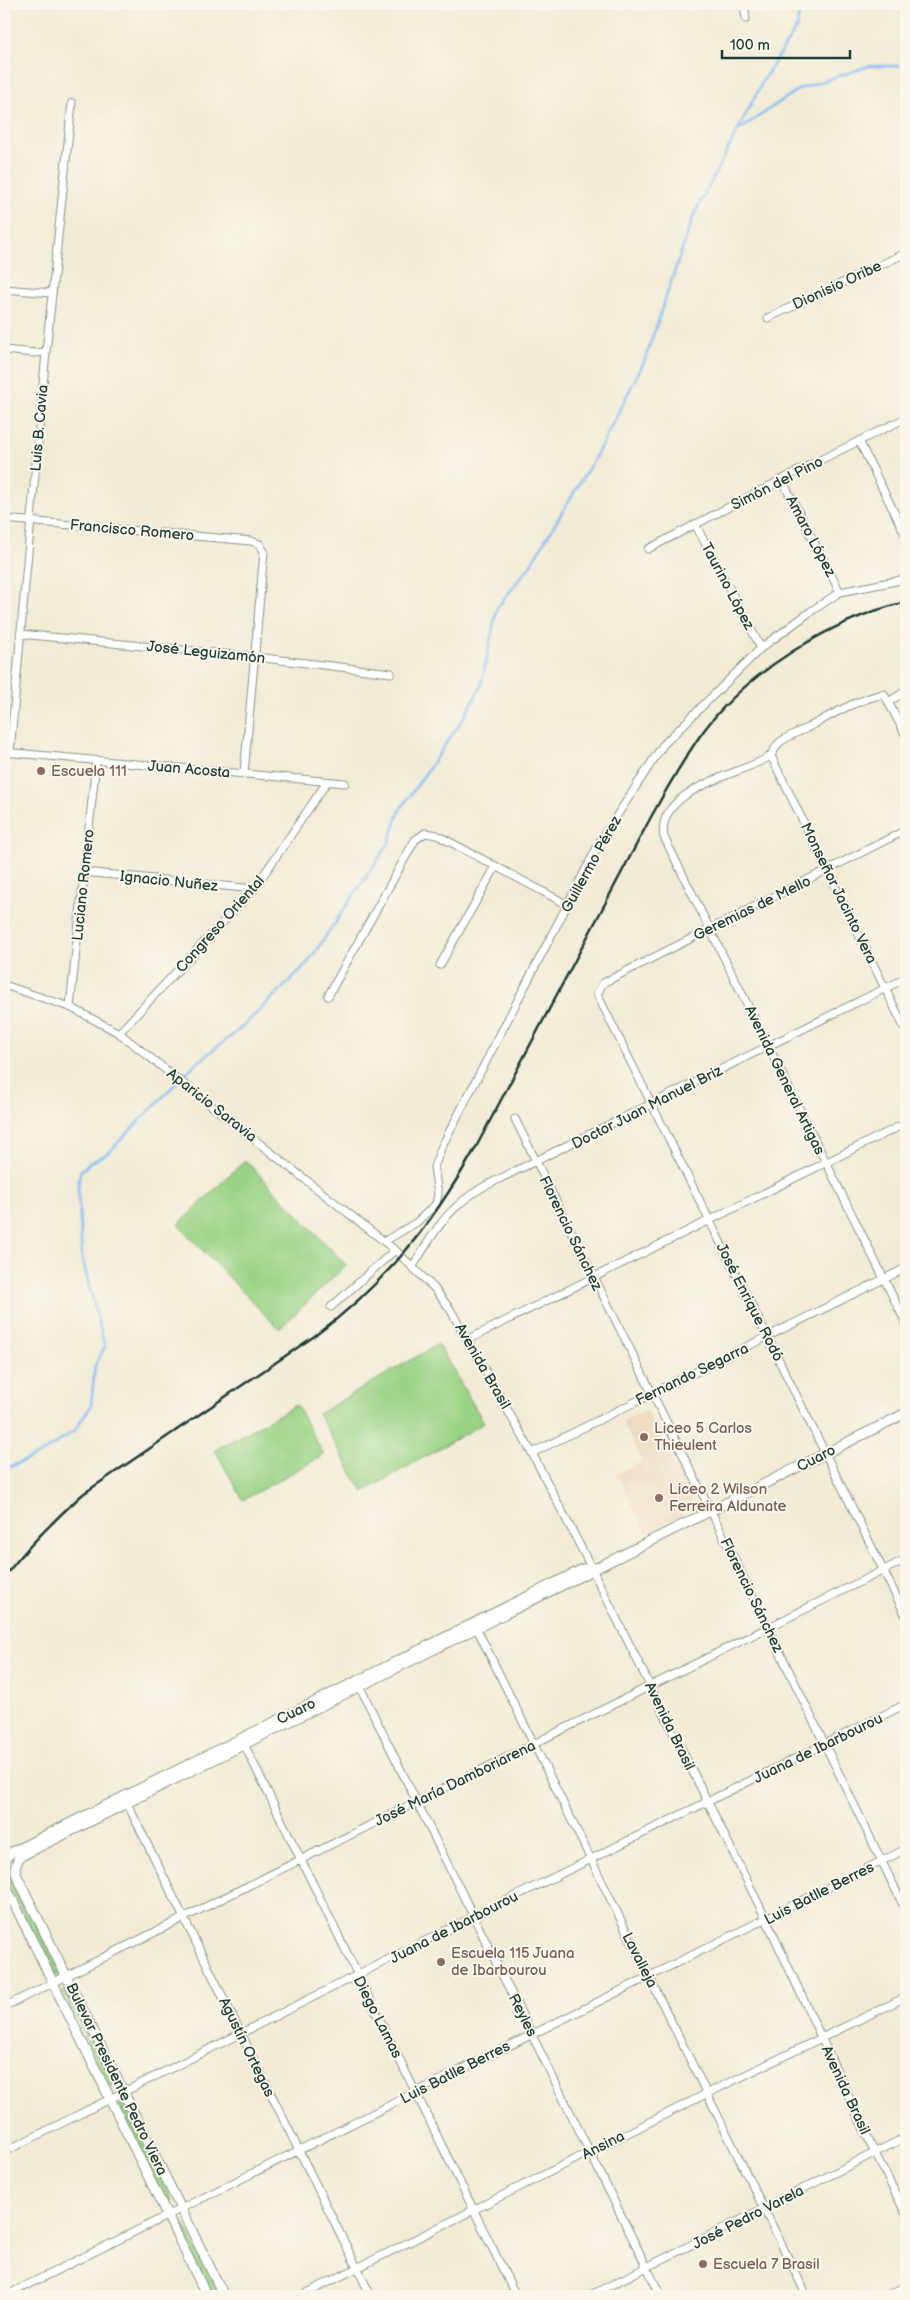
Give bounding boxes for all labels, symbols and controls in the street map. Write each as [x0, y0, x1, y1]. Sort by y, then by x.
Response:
scale bar [722, 28, 850, 60]
text: 100 m [730, 36, 770, 55]
street label: Dionisio Oribe [790, 256, 885, 314]
street label: Luis B. Cavia [26, 384, 53, 472]
street label: Simón del Pino [728, 452, 826, 515]
street label: Amaro López [781, 492, 840, 581]
street label: Francisco Romero [69, 516, 195, 545]
street label: Taurino López [697, 540, 759, 634]
street label: José Leguizamón [146, 637, 266, 668]
street label: Juan Acosta [147, 756, 231, 783]
place label: Escuela 111 [51, 762, 127, 781]
marker: Escuela 111 [35, 765, 47, 777]
street label: Guillermo Pérez [557, 812, 626, 916]
street label: Monseñor Jacinto Vera [796, 820, 881, 967]
street label: Luciano Romero [68, 828, 99, 942]
street label: Ignacio Nuñez [119, 867, 220, 896]
street label: Congreso Oriental [172, 872, 269, 977]
street label: Geremias de Mello [690, 872, 814, 945]
street label: Avenida General Artigas [740, 1002, 829, 1158]
street label: Doctor Juan Manuel Briz [569, 1061, 726, 1154]
street label: Aparicio Saravia [163, 1064, 261, 1147]
street label: Florencio Sánchez [535, 1173, 607, 1294]
street label: José Enrique Rodó [712, 1240, 788, 1365]
street label: Avenida Brasil [450, 1320, 515, 1413]
street label: Fernando Segarra [633, 1339, 752, 1410]
place label: Liceo 5 Carlos Thieulent [654, 1419, 753, 1455]
marker: Liceo 5 Carlos Thieulent [638, 1431, 650, 1443]
street label: Cuaro [794, 1441, 839, 1476]
place label: Liceo 2 Wilson Ferreira Aldunate [669, 1480, 786, 1516]
marker: Liceo 2 Wilson Ferreira Aldunate [653, 1492, 665, 1504]
street label: Florencio Sánchez [716, 1535, 788, 1656]
street label: Avenida Brasil [640, 1679, 699, 1774]
street label: Cuaro [274, 1694, 319, 1729]
street label: Juana de Ibarbourou [751, 1709, 886, 1788]
street label: José María Damboriarena [372, 1736, 539, 1831]
street label: Luis Batlle Berres [761, 1857, 878, 1929]
street label: Juana de Ibarbourou [387, 1887, 521, 1968]
street label: Lavalleja [618, 1929, 662, 1991]
place label: Escuela 115 Juana de Ibarbourou [451, 1944, 574, 1980]
marker: Escuela 115 Juana de Ibarbourou [435, 1956, 447, 1968]
street label: Diego Lamas [349, 1973, 407, 2062]
street label: Bulevar Presidente Pedro Viera [62, 1980, 172, 2179]
street label: Reyles [504, 1991, 542, 2040]
street label: Agustín Ortegas [214, 1994, 279, 2101]
street label: Luis Batlle Berres [397, 2036, 514, 2108]
street label: Avenida Brasil [817, 2043, 874, 2138]
street label: Ansina [579, 2127, 628, 2164]
street label: José Pedro Varela [689, 2181, 807, 2254]
place label: Escuela 7 Brasil [713, 2255, 820, 2274]
marker: Escuela 7 Brasil [697, 2258, 709, 2270]

